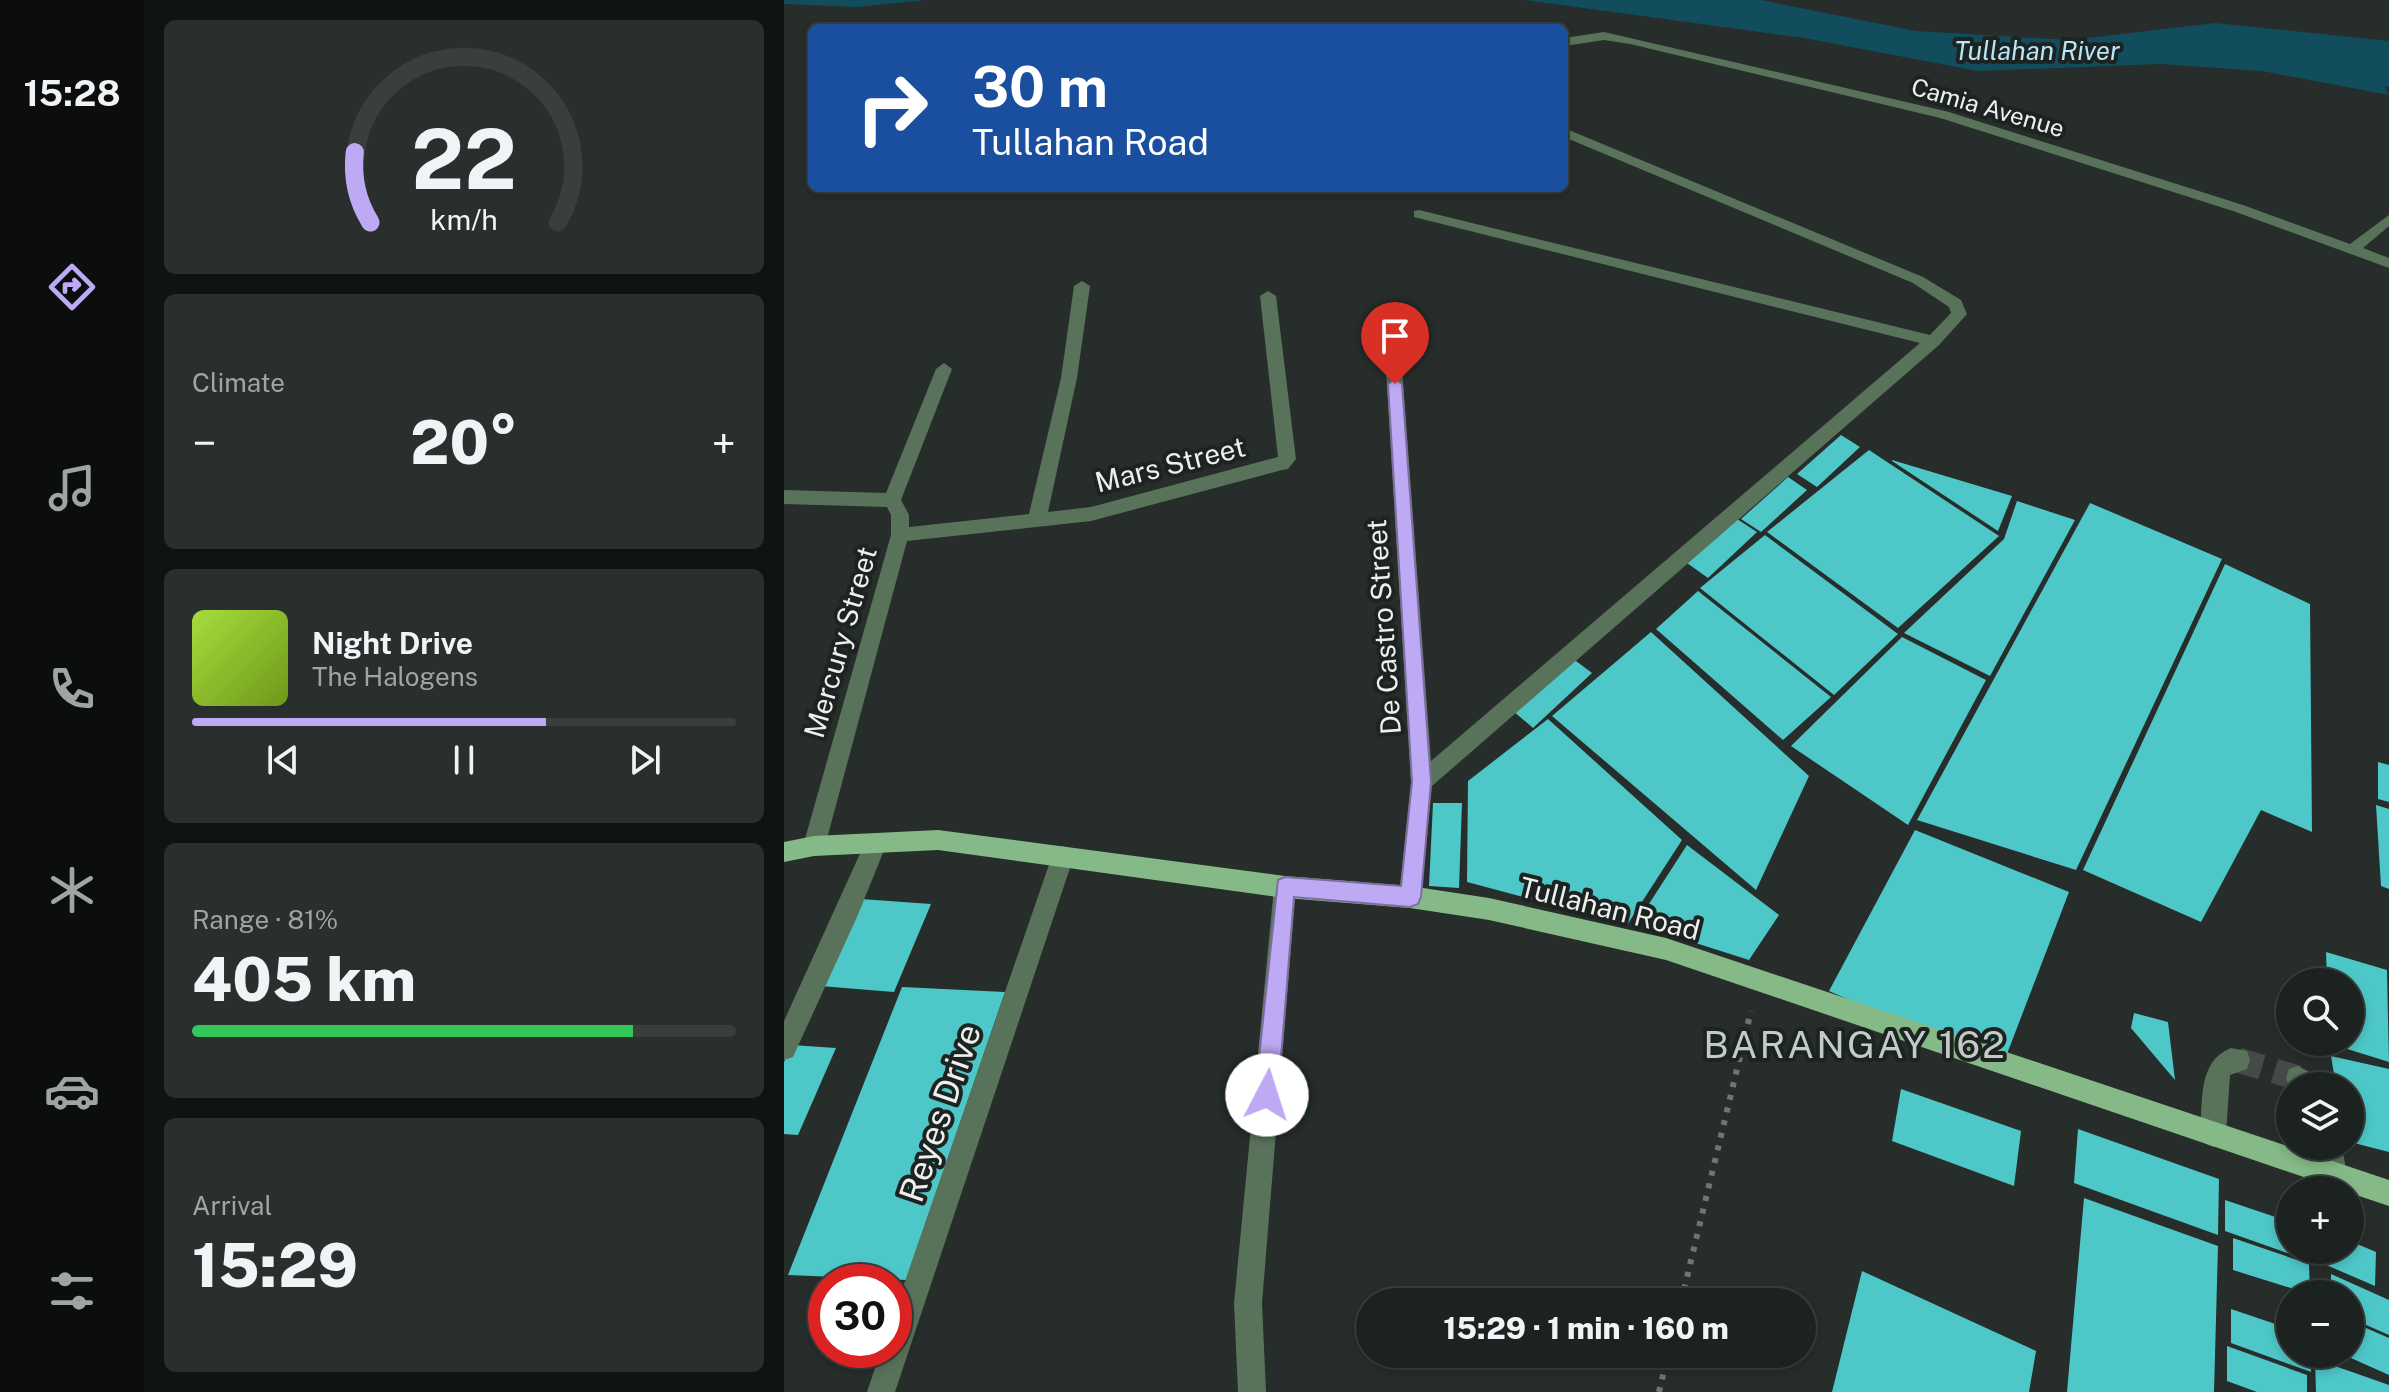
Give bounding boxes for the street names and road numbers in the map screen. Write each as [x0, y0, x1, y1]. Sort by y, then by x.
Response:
street label: Camia Avenue [1908, 72, 2068, 142]
street label: Mars Street [1091, 429, 1249, 499]
street label: De Castro Street [1359, 518, 1407, 736]
street label: Mercury Street [797, 542, 883, 742]
street label: Tullahan Road [1517, 870, 1703, 946]
street label: Reyes Drive [891, 1019, 989, 1207]

